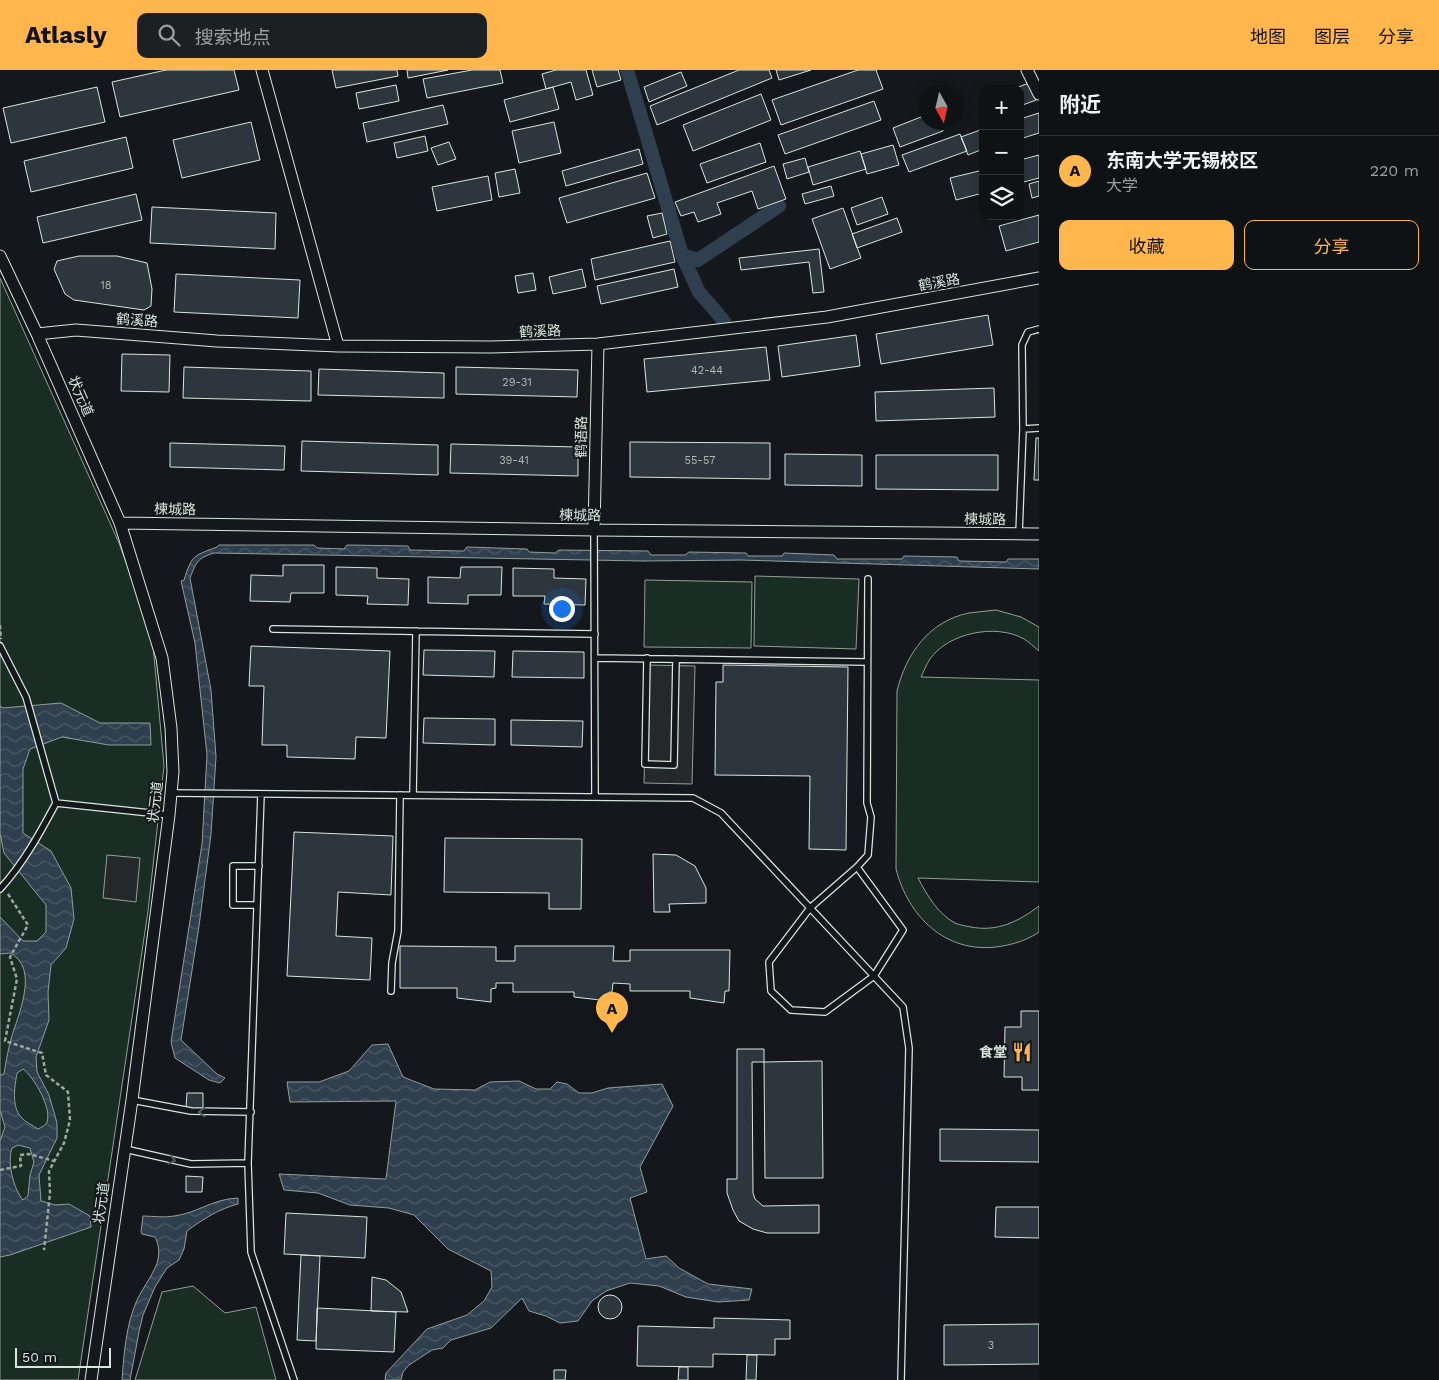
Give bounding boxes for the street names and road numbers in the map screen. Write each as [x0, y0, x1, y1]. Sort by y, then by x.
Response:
street label: 鹤溪路 [917, 270, 961, 294]
street label: 鹤溪路 [115, 311, 159, 329]
street label: 鹤溪路 [519, 322, 561, 340]
street label: 状元道 [65, 374, 97, 418]
street label: 鹤语路 [573, 416, 589, 458]
street label: 楝城路 [154, 501, 196, 517]
street label: 楝城路 [559, 507, 601, 523]
street label: 楝城路 [964, 511, 1006, 527]
street label: 状元道 [145, 780, 165, 824]
street label: 状元道 [90, 1181, 112, 1225]

